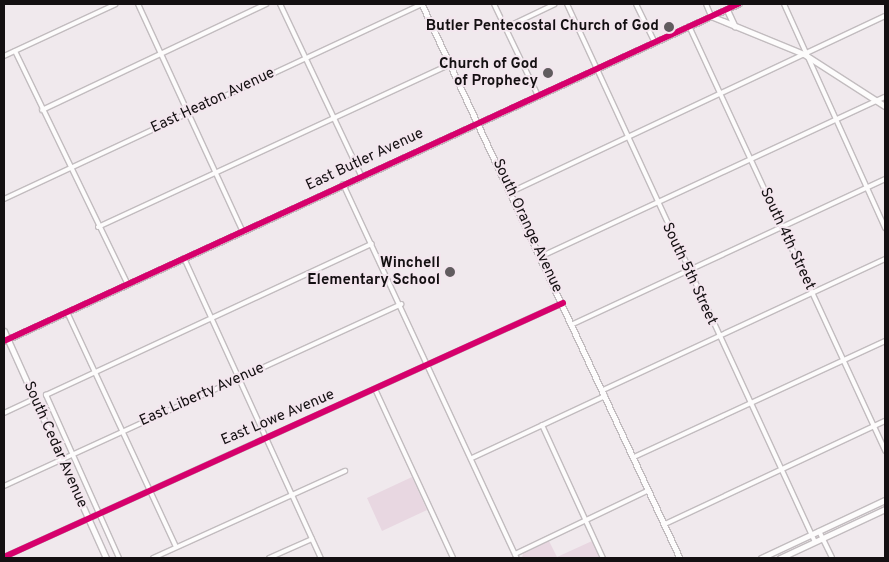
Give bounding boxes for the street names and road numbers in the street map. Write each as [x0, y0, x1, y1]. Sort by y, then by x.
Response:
street label: East Heaton Avenue [148, 64, 278, 138]
street label: East Butler Avenue [303, 125, 427, 195]
street label: South Orange Avenue [488, 156, 566, 296]
street label: South 4th Street [755, 185, 819, 293]
street label: South 5th Street [657, 220, 721, 328]
street label: East Liberty Avenue [137, 359, 267, 431]
street label: South Cedar Avenue [19, 379, 91, 511]
street label: East Lowe Avenue [218, 386, 338, 450]

